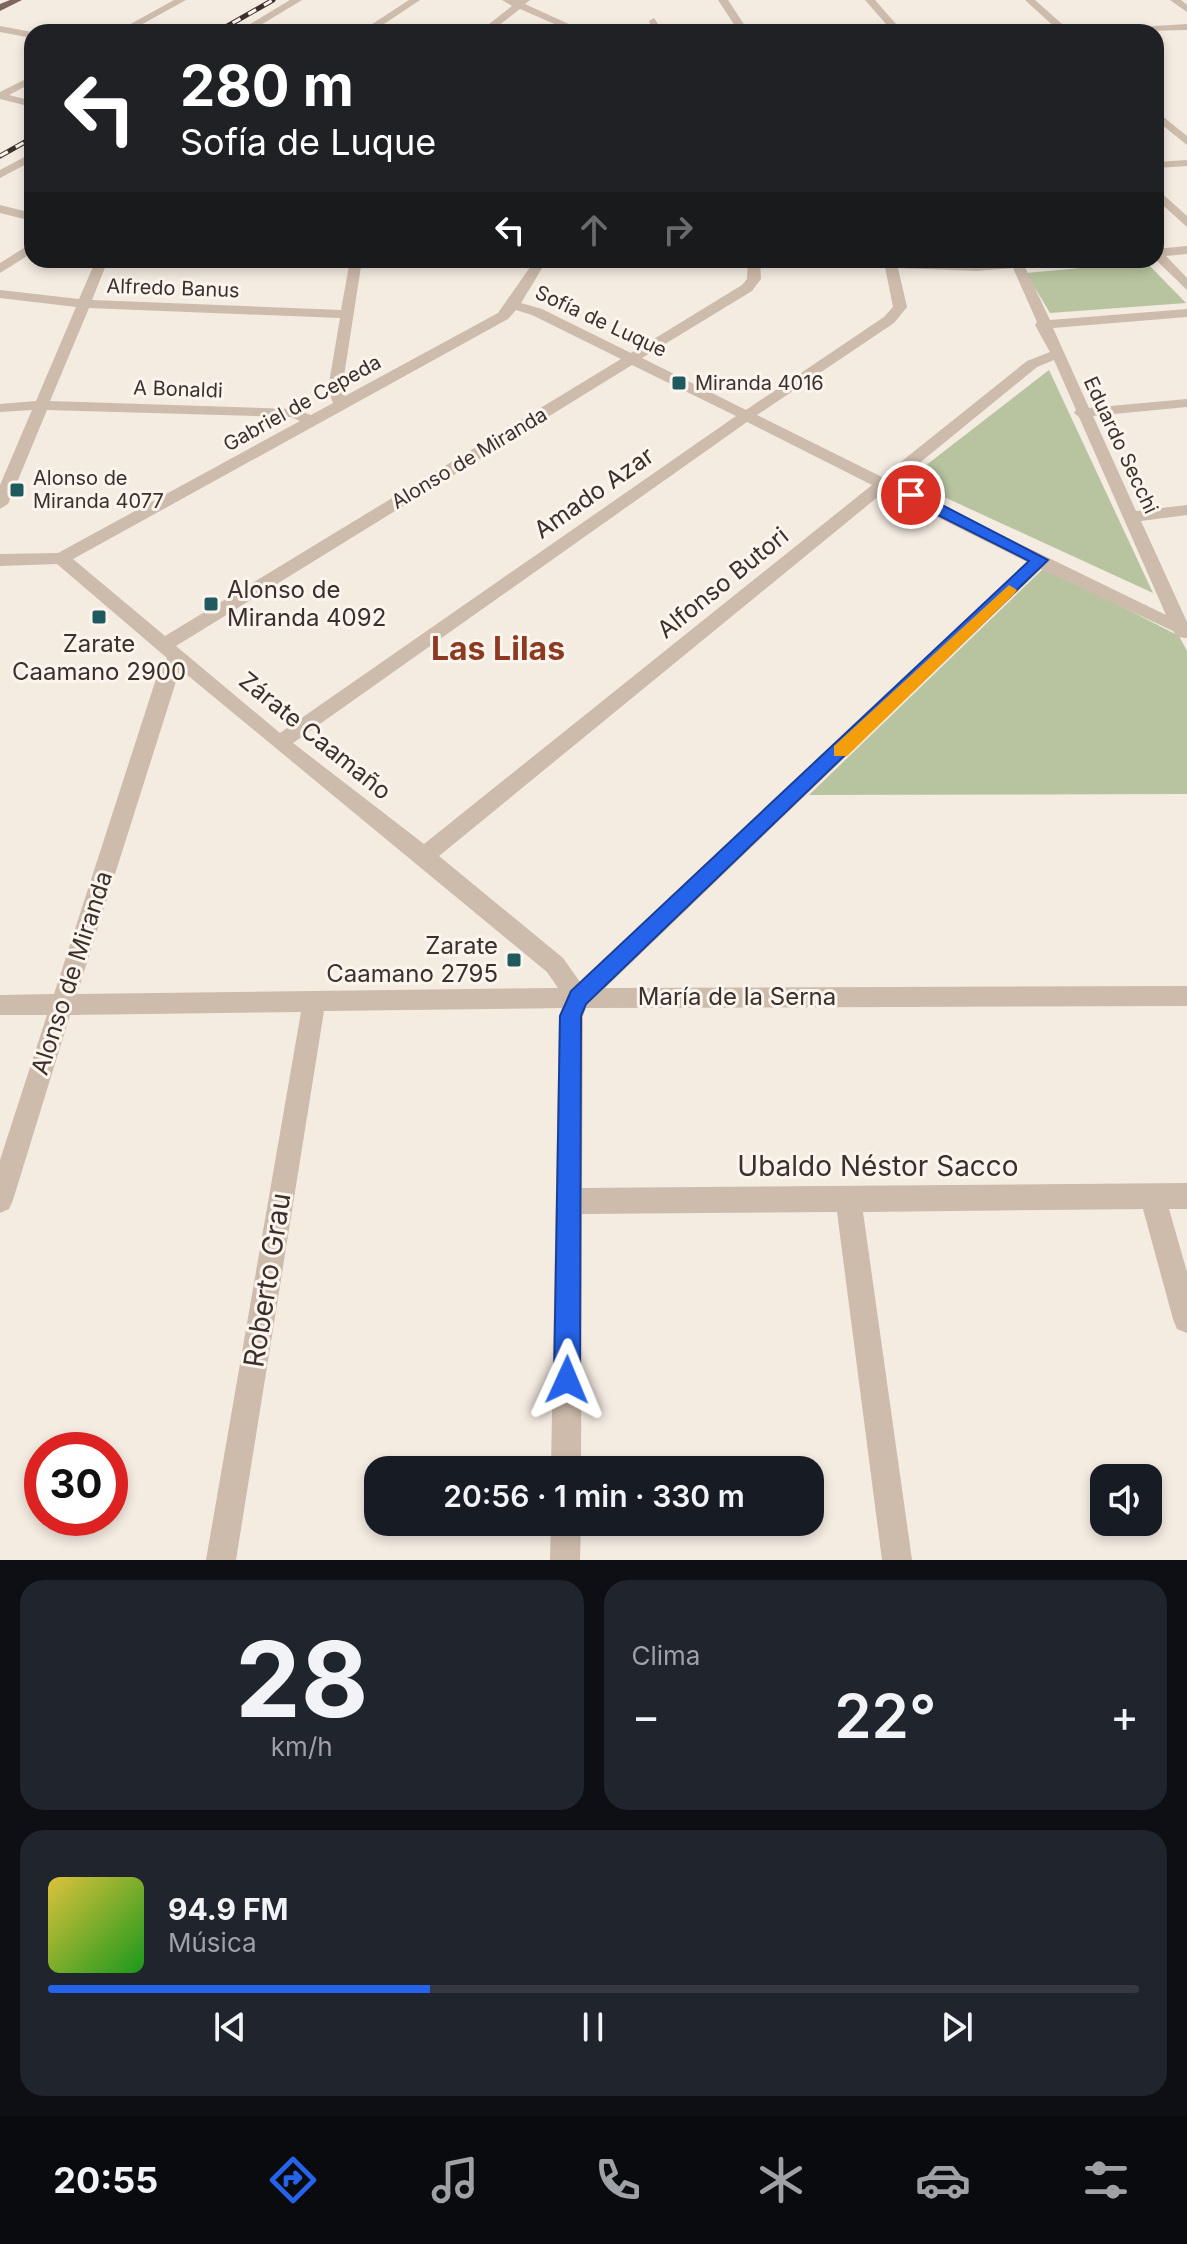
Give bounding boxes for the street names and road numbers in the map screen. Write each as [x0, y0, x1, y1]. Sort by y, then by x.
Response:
street label: Alfredo Banus [106, 274, 240, 302]
street label: Sofía de Luque [531, 280, 671, 362]
street label: Gabriel de Cepeda [219, 350, 385, 456]
street label: Eduardo Secchi [1079, 373, 1163, 517]
street label: A Bonaldi [133, 375, 223, 403]
street label: Alonso de Miranda [387, 402, 551, 514]
street label: Amado Azar [528, 441, 659, 544]
street label: Alfonso Butori [651, 521, 794, 644]
street label: Zárate Caamaño [234, 666, 397, 806]
street label: Alonso de Miranda [25, 867, 118, 1078]
street label: María de la Serna [638, 982, 836, 1011]
street label: Ubaldo Néstor Sacco [737, 1149, 1019, 1183]
street label: Roberto Grau [236, 1190, 298, 1370]

